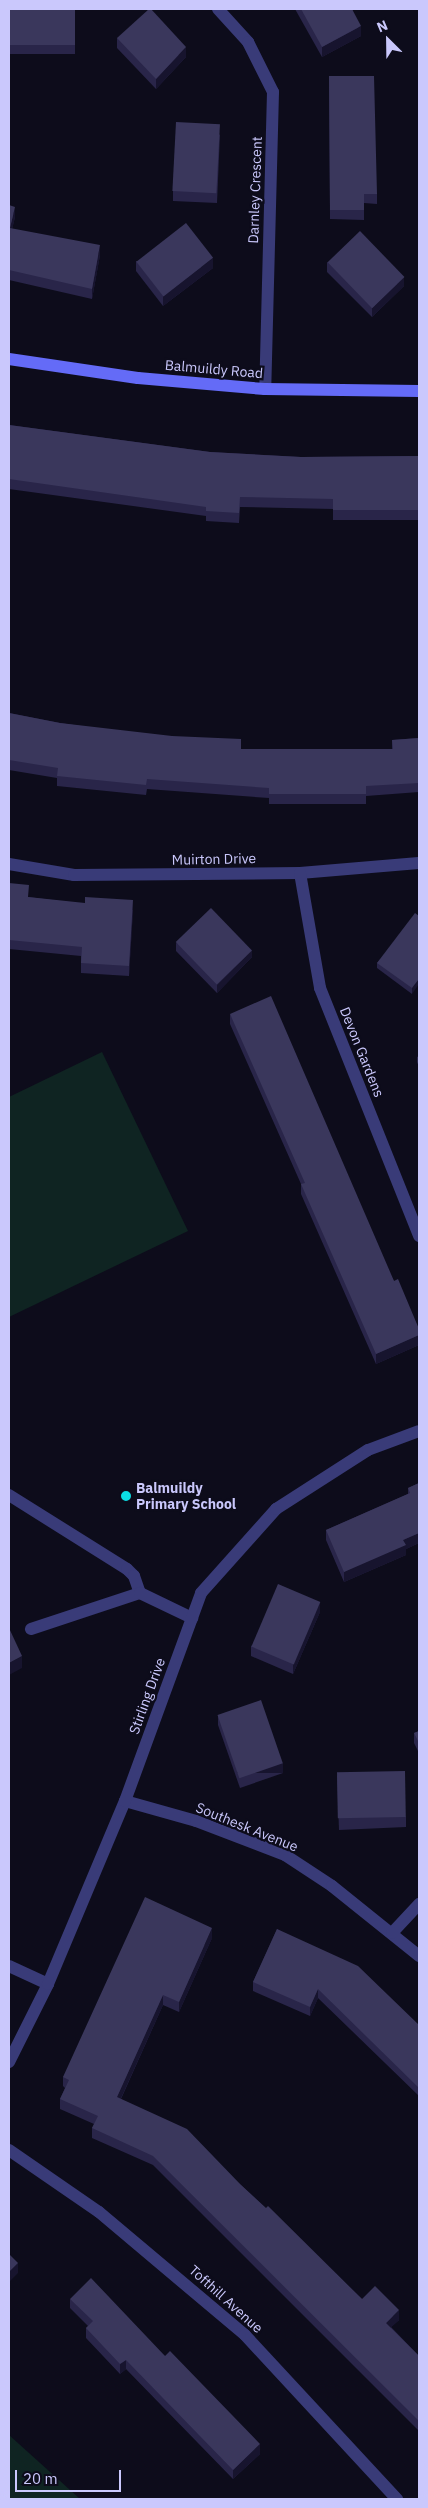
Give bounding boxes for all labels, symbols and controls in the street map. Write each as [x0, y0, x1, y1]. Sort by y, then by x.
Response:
north arrow [363, 15, 413, 65]
text: N [374, 16, 390, 36]
street label: Darnley Crescent [245, 136, 265, 244]
street label: Balmuildy Road [164, 356, 264, 382]
street label: Muirton Drive [172, 850, 256, 868]
street label: Devon Gardens [336, 1004, 388, 1100]
place label: Balmuildy Primary School [136, 1480, 236, 1512]
marker: Balmuildy Primary School [120, 1490, 132, 1502]
street label: Stirling Drive [125, 1655, 169, 1737]
street label: Southesk Avenue [193, 1799, 301, 1855]
street label: Tofthill Avenue [186, 2262, 266, 2336]
scale bar [18, 2460, 124, 2492]
text: 20 m [23, 2469, 58, 2488]

